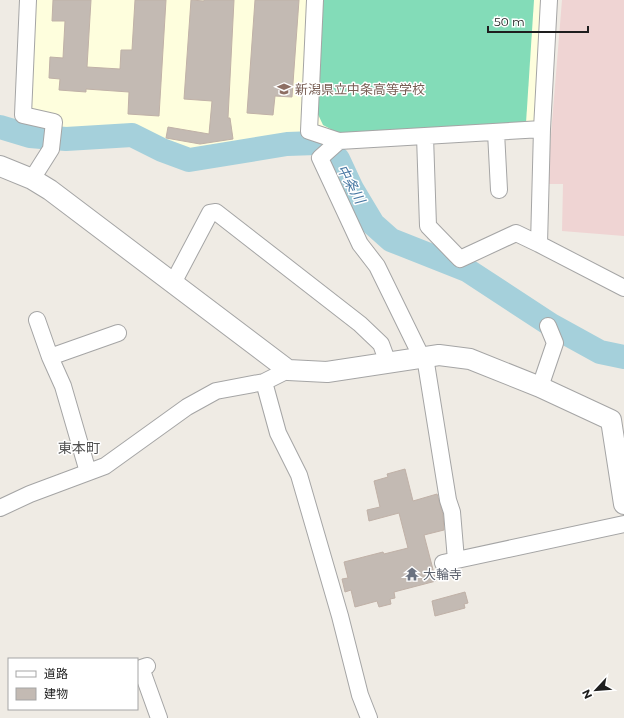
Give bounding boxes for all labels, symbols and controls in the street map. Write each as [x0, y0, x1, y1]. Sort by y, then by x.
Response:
scale bar [488, 8, 588, 34]
text: 50 m [494, 14, 525, 29]
school or university icon: 新潟県立中条高等学校 [276, 81, 292, 97]
place label: 新潟県立中条高等学校 [295, 81, 425, 97]
water label: 中条川 [333, 161, 370, 208]
district label: 東本町 [58, 439, 100, 457]
temple icon: 大輪寺 [404, 566, 420, 582]
place label: 大輪寺 [423, 566, 462, 582]
legend [8, 658, 138, 710]
text: 道路 [44, 666, 68, 681]
north arrow [576, 670, 616, 710]
text: 建物 [44, 686, 68, 701]
text: N [579, 687, 595, 701]

